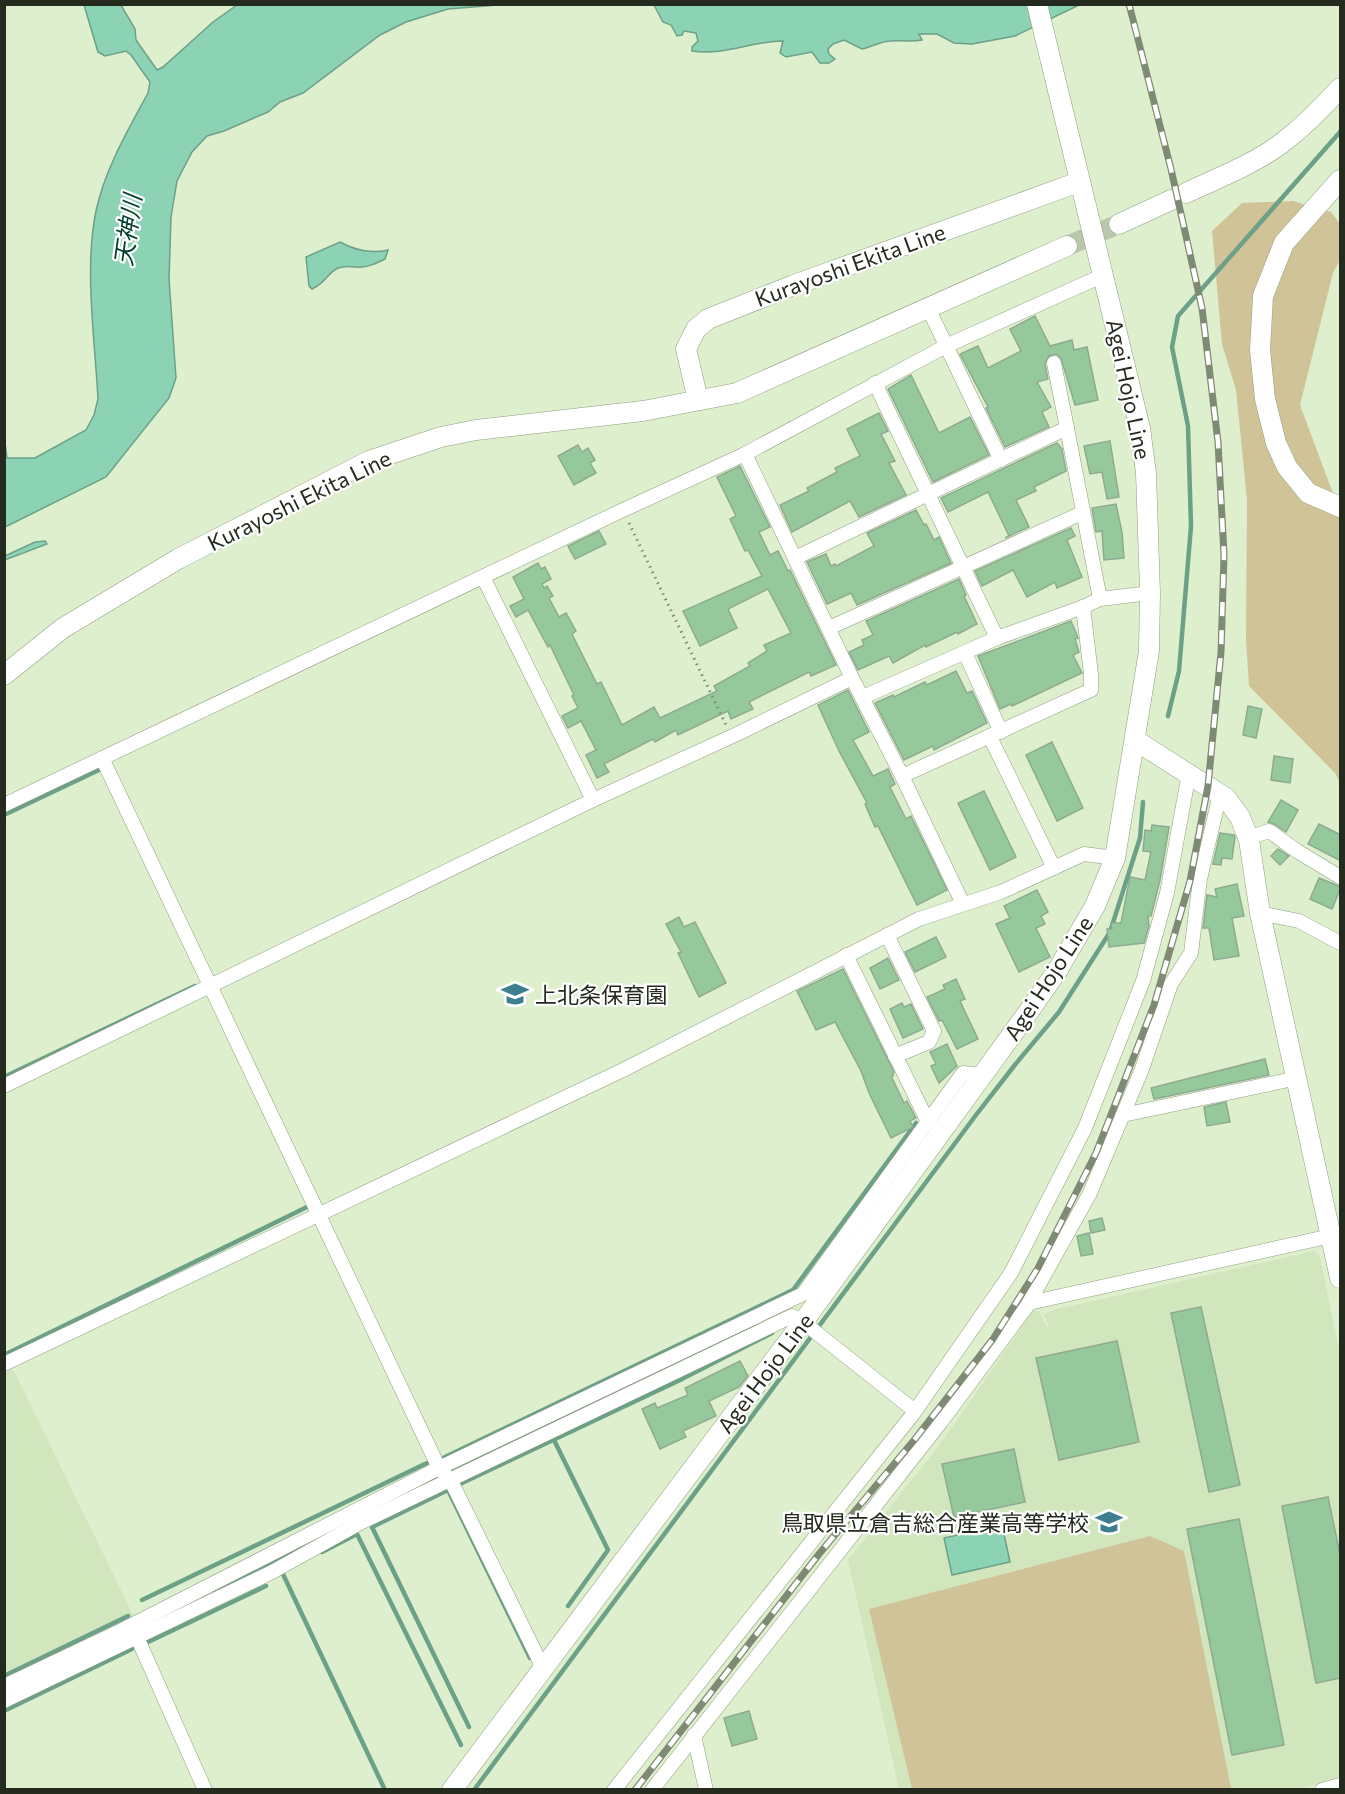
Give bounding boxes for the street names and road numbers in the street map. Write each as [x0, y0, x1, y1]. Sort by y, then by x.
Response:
street label: Kurayoshi Ekita Line [751, 218, 949, 312]
street label: Agei Hojo Line [1101, 316, 1157, 462]
street label: Kurayoshi Ekita Line [203, 444, 395, 556]
street label: Agei Hojo Line [998, 911, 1098, 1045]
street label: Agei Hojo Line [711, 1308, 819, 1438]

